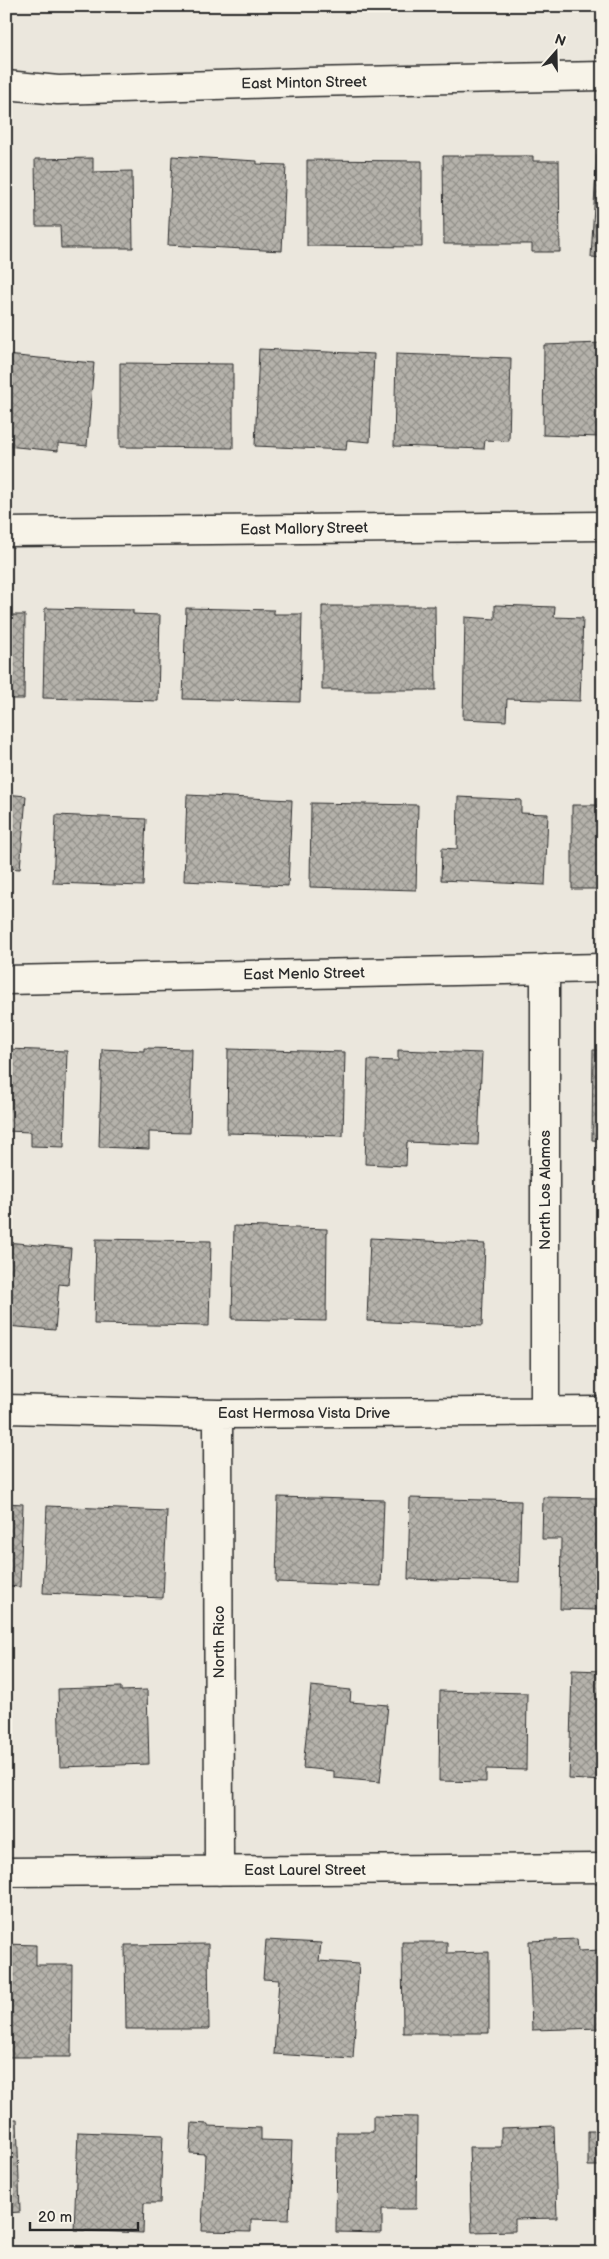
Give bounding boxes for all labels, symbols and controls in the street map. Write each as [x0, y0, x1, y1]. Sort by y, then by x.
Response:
north arrow [532, 28, 582, 78]
text: N [552, 30, 568, 50]
street label: East Minton Street [241, 72, 367, 94]
street label: East Mallory Street [240, 518, 369, 540]
street label: East Menlo Street [243, 963, 365, 985]
street label: North Los Alamos [536, 1130, 555, 1250]
street label: East Hermosa Vista Drive [218, 1404, 390, 1423]
street label: North Rico [210, 1605, 229, 1679]
street label: East Laurel Street [244, 1861, 366, 1880]
scale bar [30, 2199, 138, 2231]
text: 20 m [38, 2208, 72, 2227]

